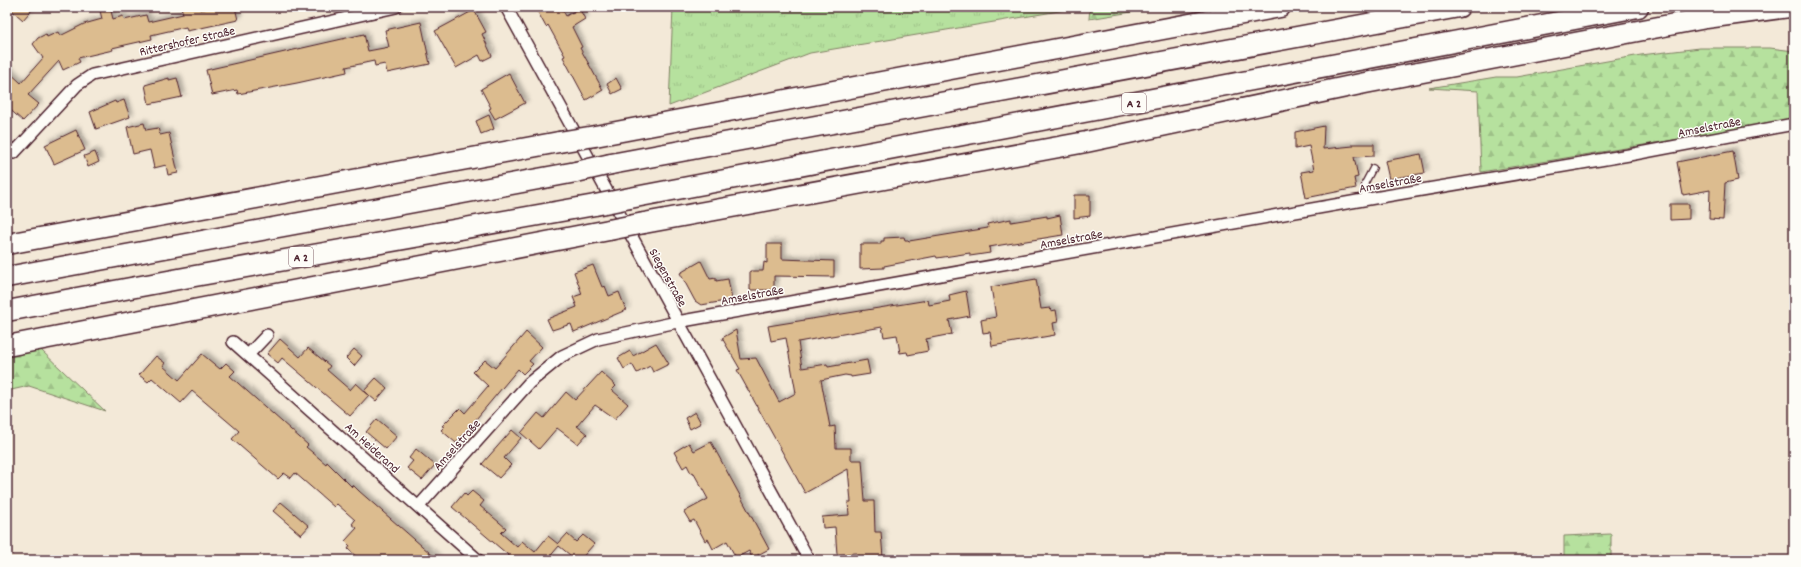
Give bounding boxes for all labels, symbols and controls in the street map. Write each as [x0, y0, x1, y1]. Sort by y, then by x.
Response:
street label: Rittershofer Straße [138, 22, 237, 63]
road number: A 2 [1122, 93, 1146, 113]
street label: Amselstraße [1677, 113, 1743, 144]
street label: Amselstraße [1358, 170, 1424, 199]
street label: Amselstraße [1039, 226, 1105, 255]
street label: Siegenstraße [643, 245, 691, 311]
road number: A 2 [289, 247, 313, 267]
street label: Amselstraße [720, 282, 786, 311]
street label: Amselstraße [430, 416, 486, 476]
street label: Am Heiderand [339, 419, 403, 479]

